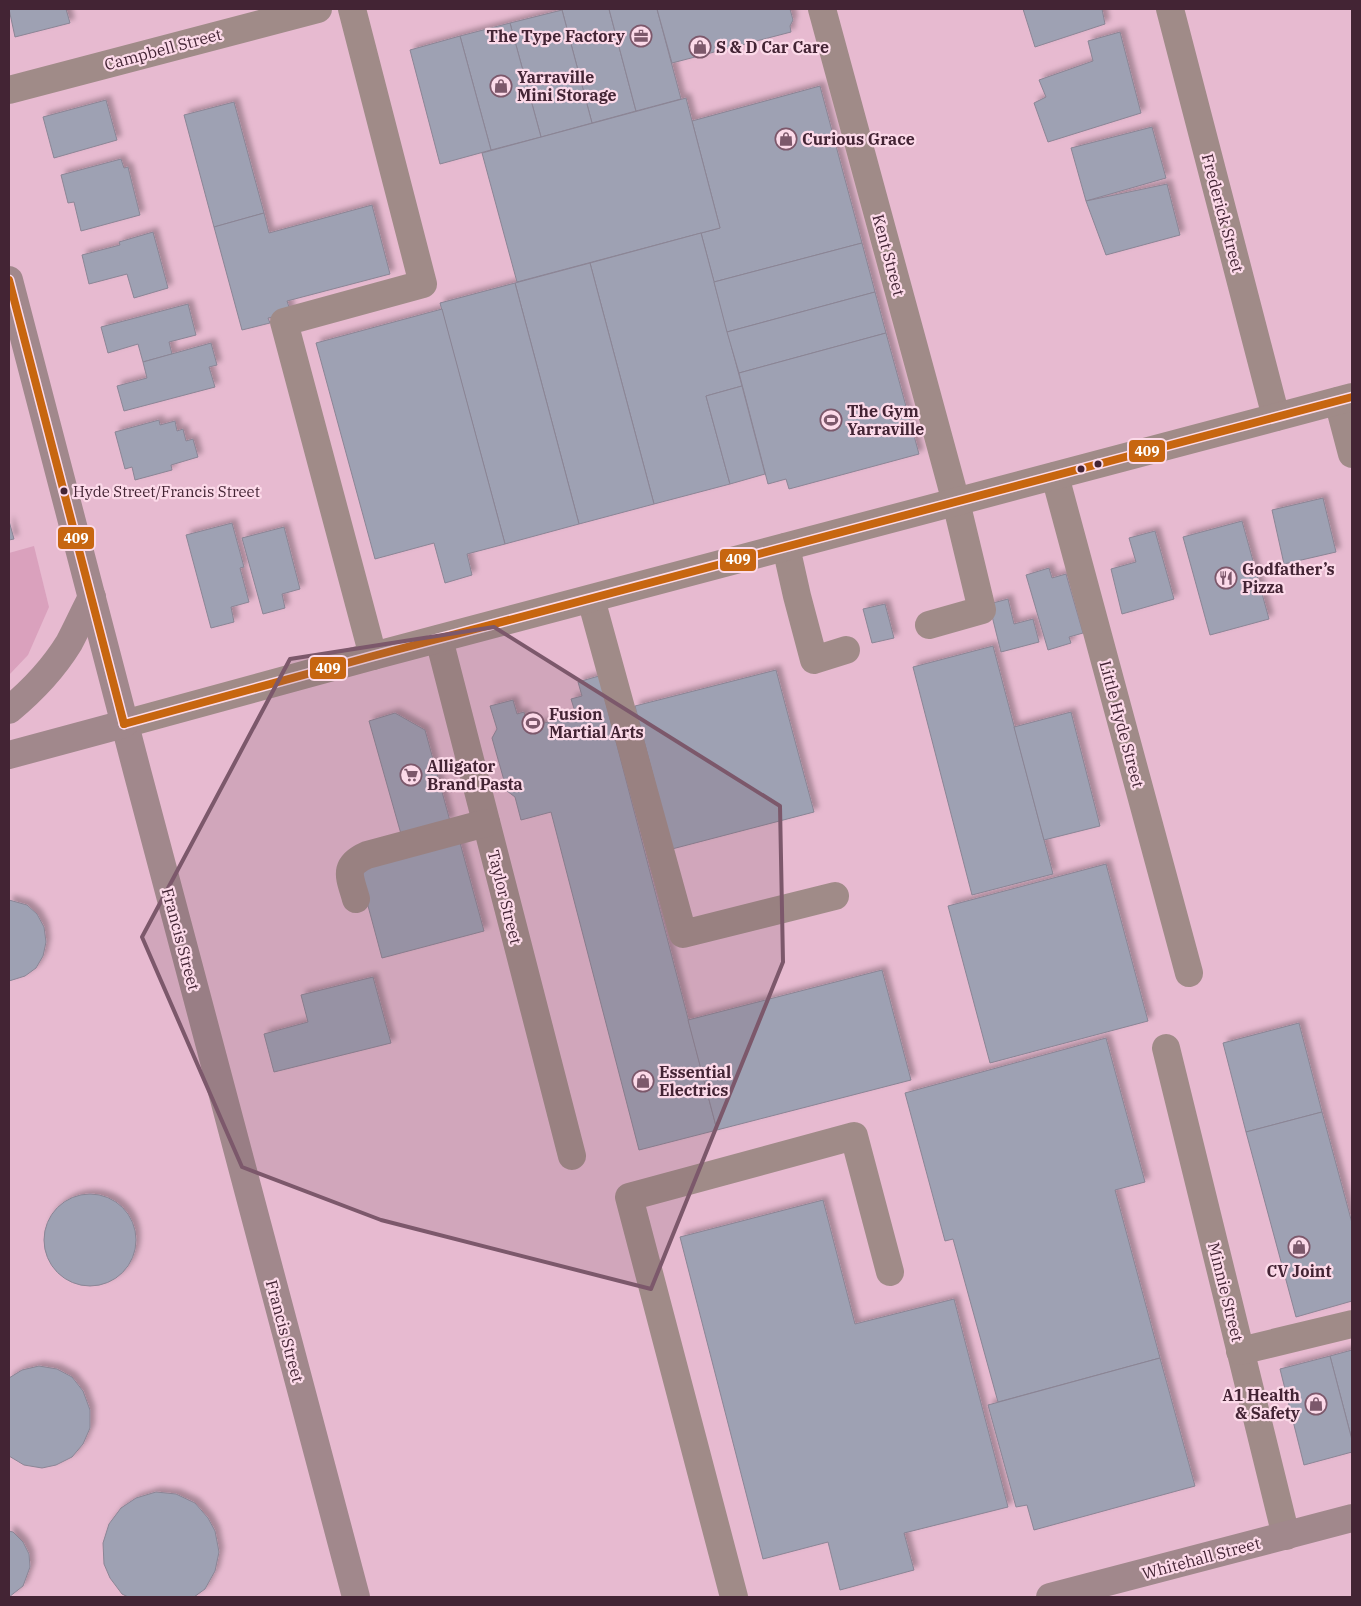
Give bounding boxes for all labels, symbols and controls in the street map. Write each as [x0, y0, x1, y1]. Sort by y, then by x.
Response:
street label: Campbell Street [102, 24, 224, 74]
office icon: The Type Factory [629, 24, 653, 48]
place label: The Type Factory [487, 26, 626, 46]
shop icon: S & D Car Care [688, 35, 712, 59]
place label: S & D Car Care [716, 37, 829, 57]
place label: Yarraville Mini Storage [517, 67, 617, 105]
shop icon: Yarraville Mini Storage [489, 74, 513, 98]
shop icon: Curious Grace [774, 127, 798, 151]
place label: Curious Grace [802, 129, 915, 149]
street label: Frederick Street [1198, 151, 1249, 275]
street label: Kent Street [868, 212, 910, 298]
place label: The Gym Yarraville [847, 401, 924, 439]
sports icon: The Gym Yarraville [819, 408, 843, 432]
line badge: 409 [1128, 439, 1166, 463]
text: 409 [1134, 442, 1160, 460]
unlabelled marker [1093, 459, 1103, 469]
unlabelled marker [1076, 464, 1086, 474]
place label: Hyde Street/Francis Street [73, 482, 260, 501]
marker: Hyde Street/Francis Street [59, 486, 69, 496]
line badge: 409 [57, 526, 95, 550]
text: 409 [63, 529, 89, 547]
line badge: 409 [719, 548, 757, 572]
text: 409 [725, 550, 751, 568]
place label: Godfather’s Pizza [1242, 559, 1335, 597]
restaurant icon: Godfather’s Pizza [1214, 566, 1238, 590]
line badge: 409 [309, 656, 347, 680]
street label: Little Hyde Street [1095, 658, 1149, 790]
text: 409 [315, 659, 341, 677]
place label: Fusion Martial Arts [549, 704, 644, 742]
sports icon: Fusion Martial Arts [521, 711, 545, 735]
place label: Alligator Brand Pasta [427, 756, 523, 794]
supermarket icon: Alligator Brand Pasta [399, 763, 423, 787]
street label: Taylor Street [484, 848, 526, 947]
street label: Francis Street [158, 885, 204, 993]
place label: Essential Electrics [659, 1062, 731, 1100]
shop icon: Essential Electrics [631, 1069, 655, 1093]
shop icon: CV Joint [1287, 1235, 1311, 1259]
street label: Minnie Street [1204, 1240, 1248, 1344]
place label: CV Joint [1267, 1261, 1331, 1281]
street label: Francis Street [262, 1277, 308, 1385]
place label: A1 Health & Safety [1223, 1385, 1301, 1423]
shop icon: A1 Health & Safety [1304, 1392, 1328, 1416]
street label: Whitehall Street [1140, 1532, 1263, 1583]

